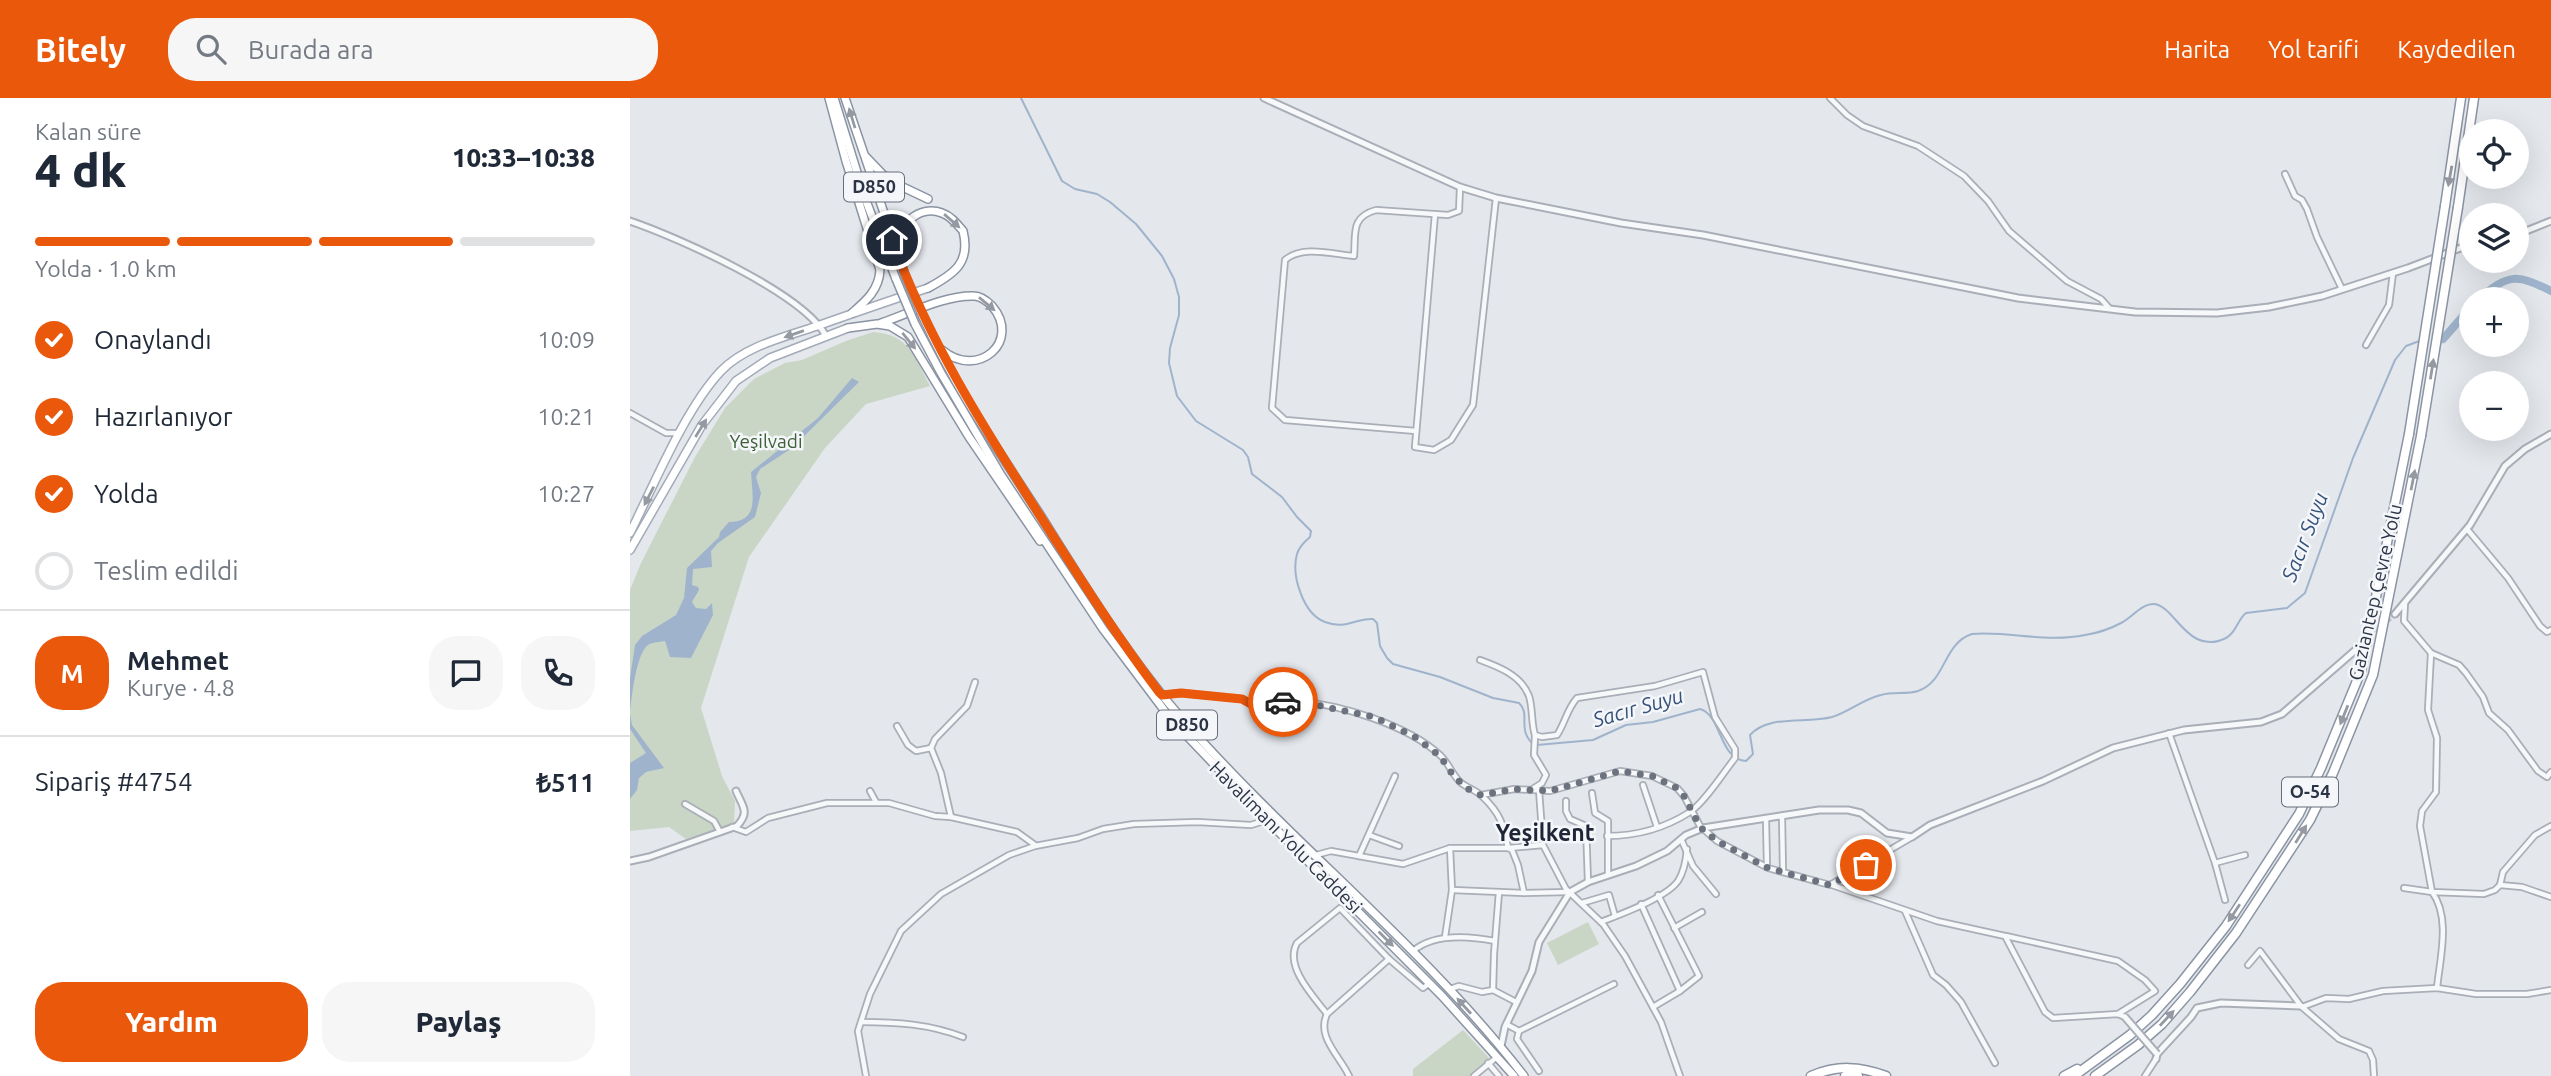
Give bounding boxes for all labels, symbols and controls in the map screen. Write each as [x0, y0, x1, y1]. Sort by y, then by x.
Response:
search box [168, 18, 658, 81]
icon: search [192, 30, 230, 68]
text: Bitely [35, 31, 126, 68]
text: Burada ara [248, 35, 374, 64]
text: Harita [2164, 36, 2230, 63]
text: Yol tarifi [2268, 36, 2359, 63]
text: Kaydedilen [2397, 36, 2516, 63]
one-way arrow [846, 107, 856, 128]
text: Kalan süre [35, 119, 142, 144]
map controls [2459, 119, 2529, 441]
button: locate [2459, 119, 2529, 189]
text: 10:33–10:38 [452, 143, 595, 172]
text: 4 dk [35, 144, 126, 196]
one-way arrow [2444, 165, 2455, 187]
road number: D850 [844, 172, 904, 202]
button: layers [2459, 203, 2529, 273]
pin [862, 210, 922, 270]
one-way arrow [944, 213, 961, 228]
icon: home [873, 221, 911, 259]
text: Yolda · 1.0 km [35, 256, 177, 281]
button: + [2459, 287, 2529, 357]
one-way arrow [978, 296, 996, 312]
icon: check [35, 321, 73, 359]
text: Onaylandı [94, 325, 212, 354]
text: 10:09 [537, 327, 595, 352]
one-way arrow [783, 329, 804, 340]
one-way arrow [901, 333, 916, 350]
one-way arrow [2427, 358, 2438, 380]
button: − [2459, 371, 2529, 441]
icon: check [35, 398, 73, 436]
text: Hazırlanıyor [94, 402, 233, 431]
text: 10:21 [537, 404, 595, 429]
one-way arrow [695, 418, 708, 437]
park label: Yeşilvadi [729, 430, 803, 452]
one-way arrow [2407, 469, 2418, 491]
icon: check [35, 475, 73, 513]
text: Yolda [94, 479, 159, 508]
text: 10:27 [537, 481, 595, 506]
one-way arrow [643, 486, 654, 506]
water label: Sacır Suyu [2276, 489, 2332, 585]
street label: Gaziantep Çevre Yolu [2344, 502, 2406, 682]
text: Teslim edildi [94, 556, 239, 585]
button: chat [429, 636, 503, 710]
button: phone [521, 636, 595, 710]
text: Mehmet [127, 646, 229, 675]
text: M [60, 659, 84, 688]
courier [1248, 667, 1318, 737]
text: Kurye · 4.8 [127, 675, 235, 700]
icon: car [1264, 683, 1302, 721]
water label: Sacır Suyu [1589, 683, 1686, 732]
one-way arrow [2338, 704, 2349, 725]
road number: D850 [1157, 710, 1217, 740]
street label: Havalimanı Yolu Caddesi [1205, 756, 1367, 918]
text: Sipariş #4754 [35, 767, 193, 796]
text: ₺511 [536, 768, 595, 797]
road number: O-54 [2282, 778, 2338, 806]
district label: Yeşilkent [1495, 820, 1595, 846]
one-way arrow [2294, 825, 2307, 844]
pin [1836, 835, 1896, 895]
icon: bag [1847, 846, 1885, 884]
one-way arrow [2228, 904, 2241, 923]
one-way arrow [1378, 930, 1394, 947]
button: Yardım [35, 982, 308, 1062]
button: Paylaş [322, 982, 595, 1062]
one-way arrow [1456, 997, 1472, 1015]
one-way arrow [2158, 1010, 2174, 1027]

